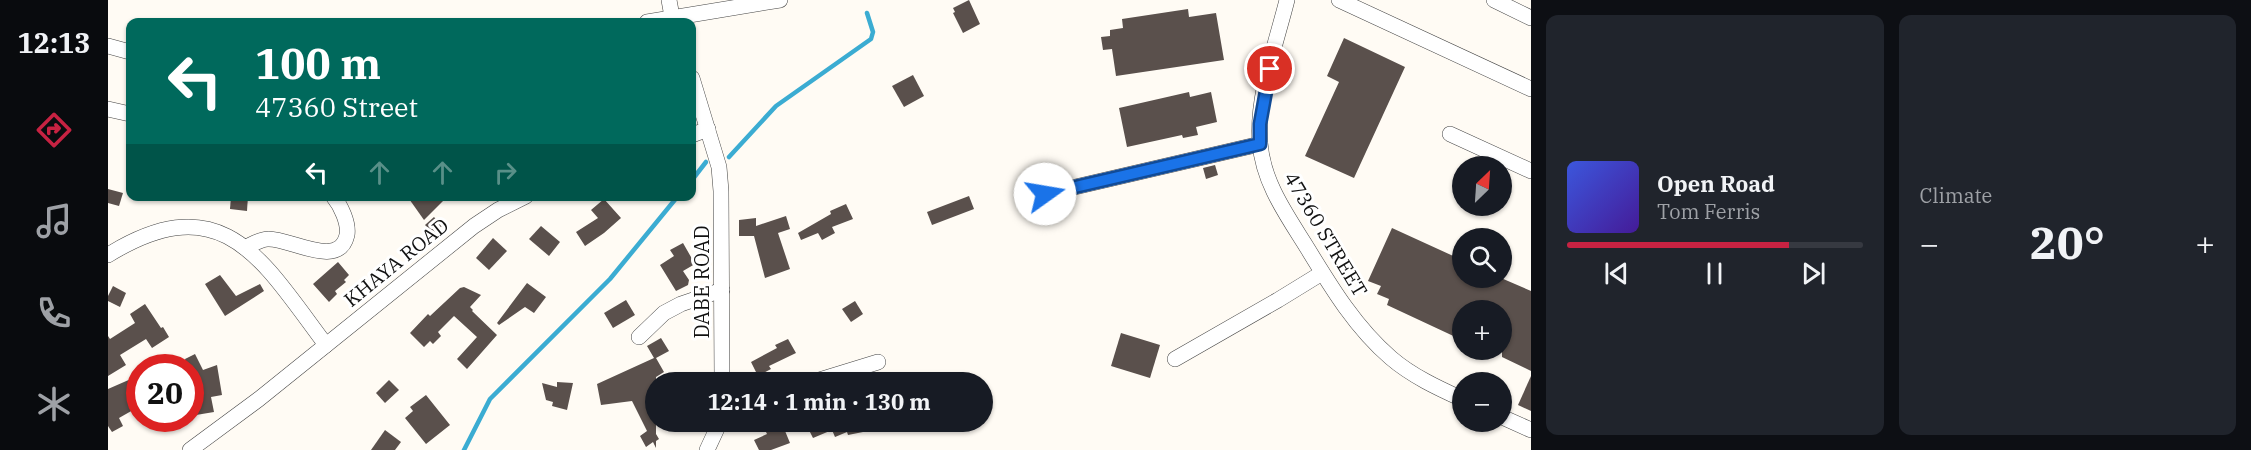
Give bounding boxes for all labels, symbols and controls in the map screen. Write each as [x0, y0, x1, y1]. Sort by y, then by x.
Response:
text: 12:13 [18, 25, 90, 60]
text: 100 m [255, 36, 381, 91]
icon: left [156, 42, 234, 120]
pin [1244, 43, 1295, 94]
icon: arrive [1253, 52, 1286, 85]
text: 47360 Street [255, 89, 418, 124]
icon: directions [33, 109, 75, 151]
icon: left [300, 156, 333, 189]
icon: ahead [363, 156, 396, 189]
icon: ahead [426, 156, 459, 189]
icon: right [489, 156, 522, 189]
north arrow [1452, 156, 1512, 216]
map controls [1452, 156, 1512, 432]
position arrow [1013, 162, 1077, 226]
street label: 47360 STREET [1278, 166, 1374, 302]
text: Open Road [1657, 169, 1775, 198]
text: Climate [1920, 182, 1992, 209]
text: Tom Ferris [1657, 198, 1760, 225]
icon: music [33, 200, 75, 242]
street label: KHAYA ROAD [338, 211, 454, 313]
text: 20° [2030, 213, 2105, 271]
text: − [1920, 222, 1939, 265]
text: + [2195, 222, 2215, 265]
street label: DABE ROAD [688, 225, 715, 339]
button: search [1452, 228, 1512, 288]
icon: previous [1600, 257, 1633, 290]
icon: pause [1698, 257, 1731, 290]
icon: next [1797, 257, 1830, 290]
icon: phone [33, 292, 75, 334]
button: + [1452, 300, 1512, 360]
speed limit sign: 20 [126, 354, 204, 432]
button: − [1452, 372, 1512, 432]
icon: climate [33, 383, 75, 425]
text: 12:14 · 1 min · 130 m [707, 387, 931, 416]

